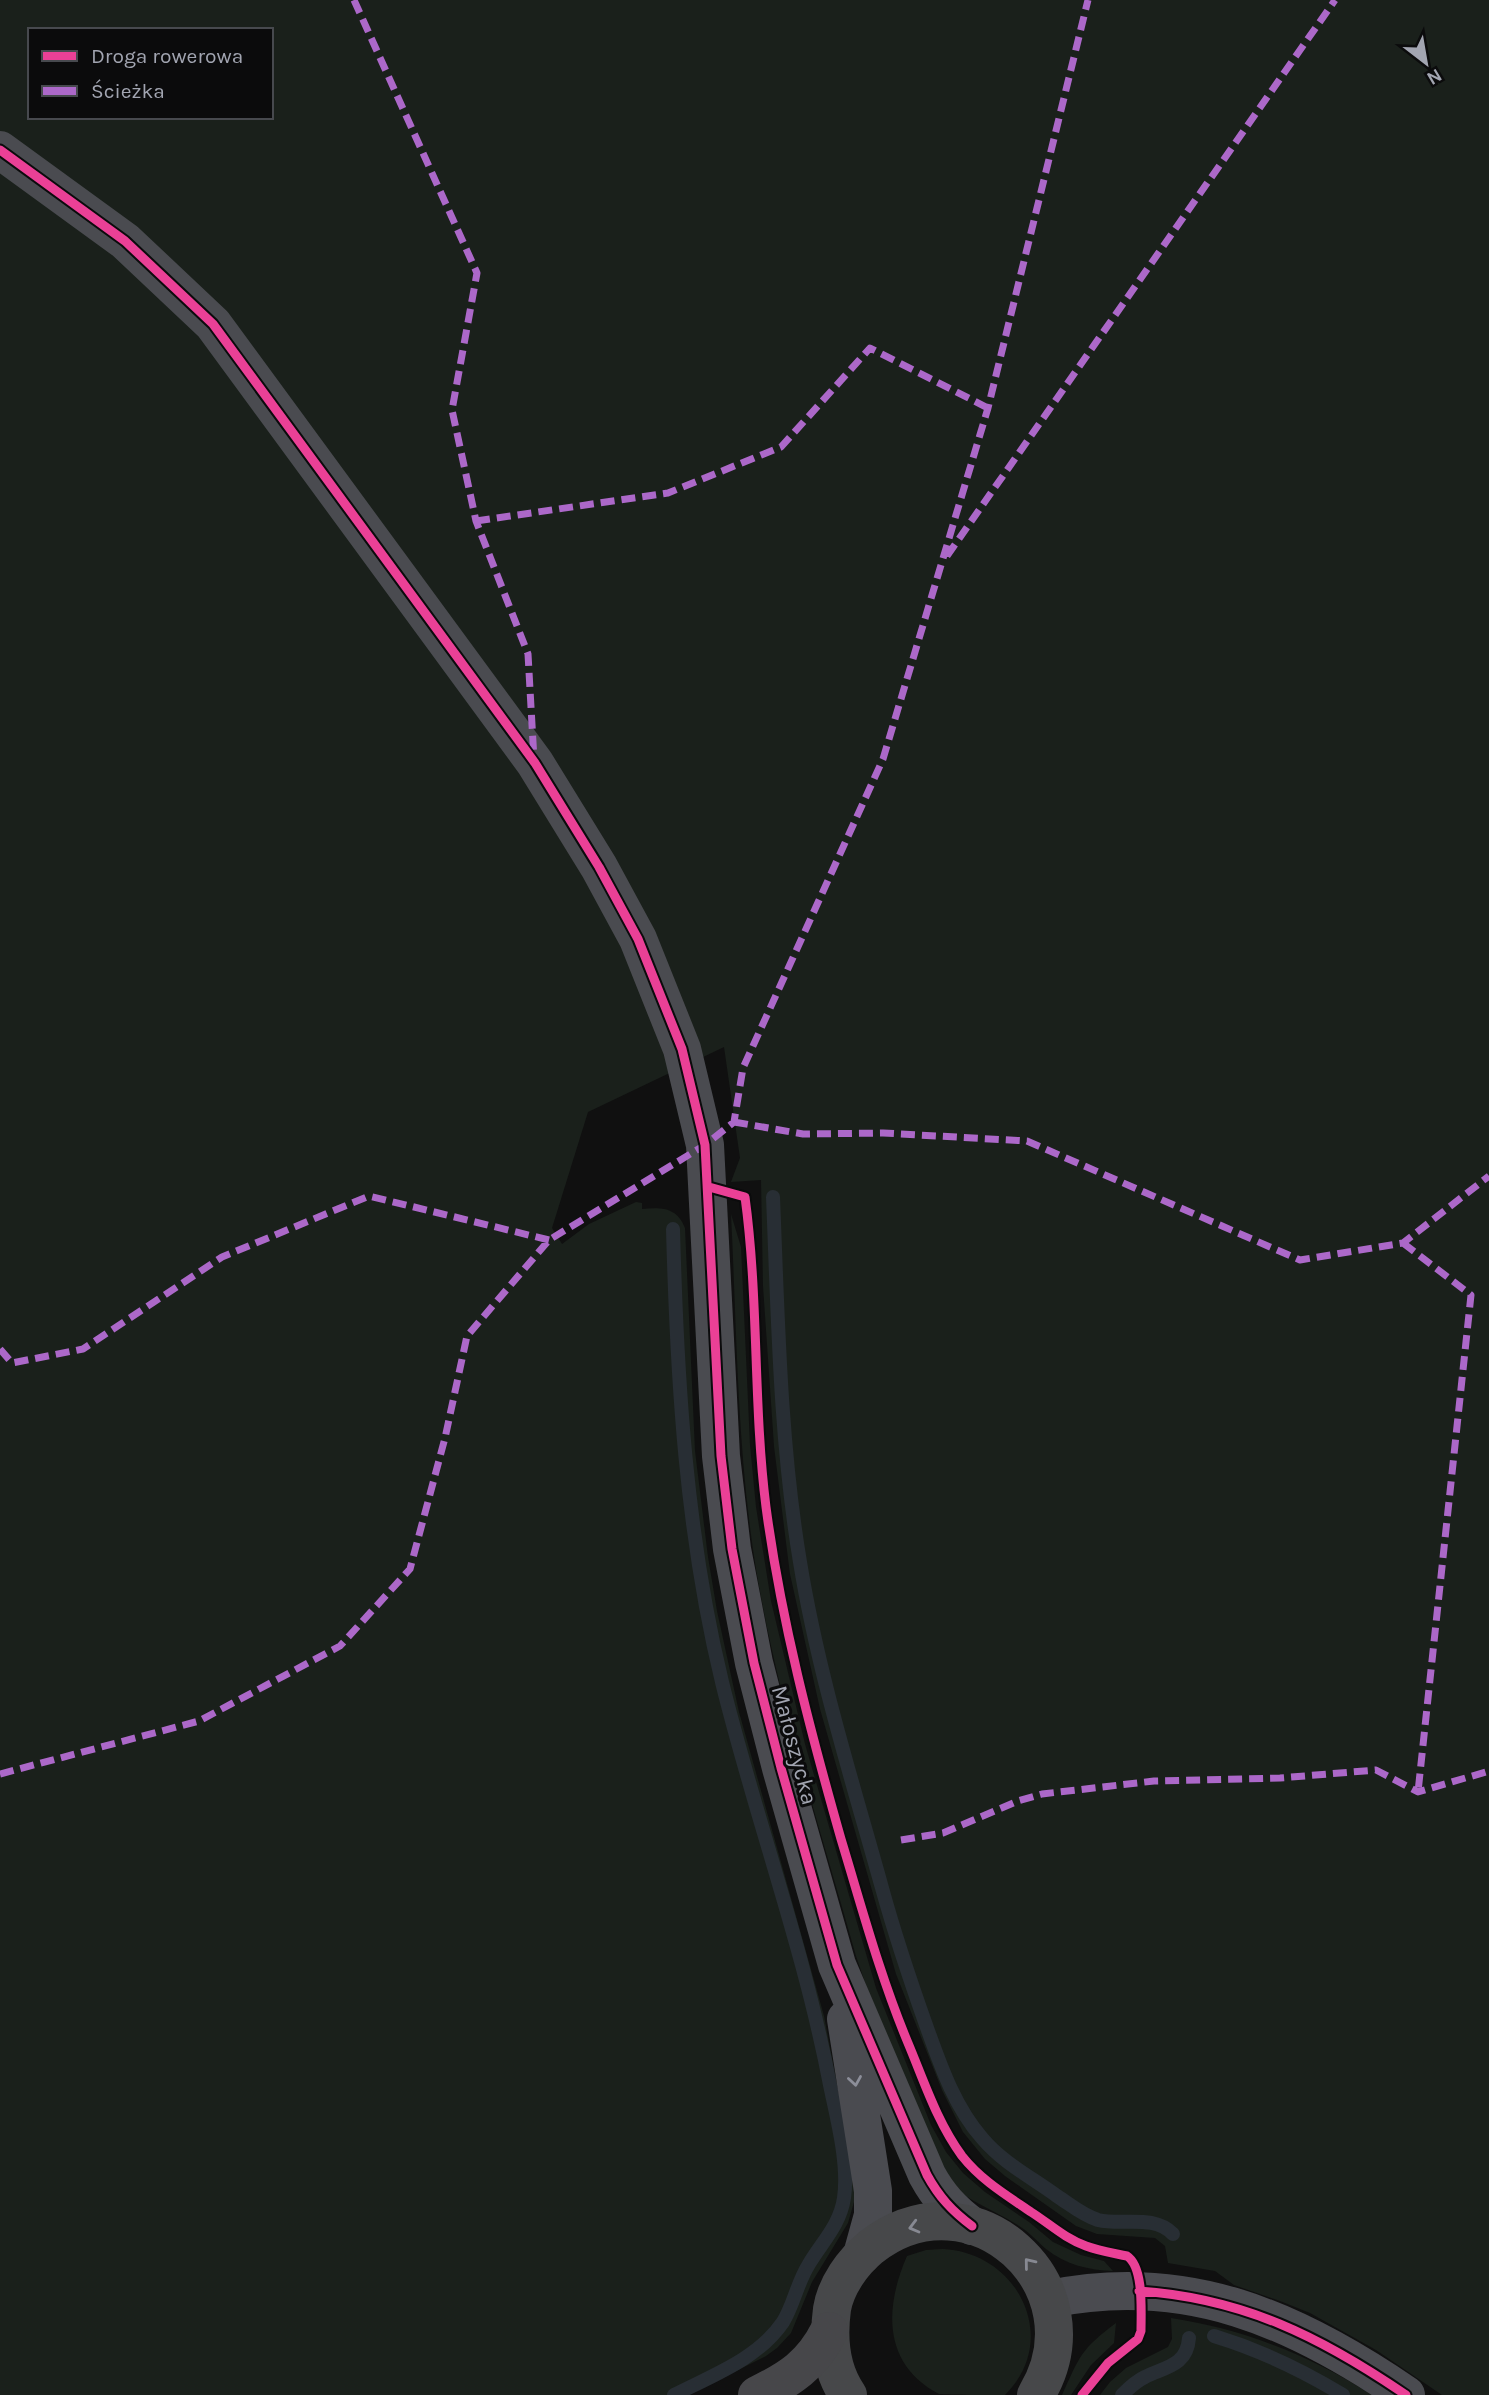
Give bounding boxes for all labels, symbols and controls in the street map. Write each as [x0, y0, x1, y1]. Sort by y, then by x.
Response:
legend [28, 28, 273, 119]
north arrow [1391, 28, 1461, 98]
text: Droga rowerowa [91, 44, 243, 68]
text: N [1423, 64, 1446, 90]
text: Ścieżka [91, 79, 165, 103]
street label: Małoszycka [766, 1683, 823, 1808]
one-way arrow [847, 2075, 862, 2087]
one-way arrow [908, 2219, 920, 2233]
one-way arrow [1025, 2259, 1037, 2272]

